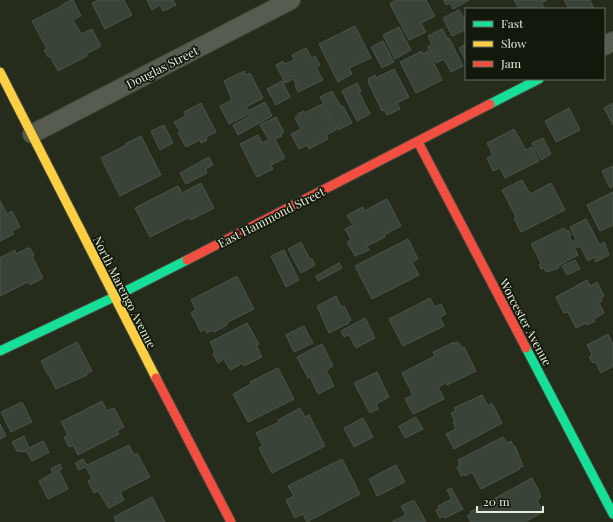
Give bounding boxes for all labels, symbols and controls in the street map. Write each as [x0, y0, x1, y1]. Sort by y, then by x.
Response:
legend [465, 8, 605, 80]
text: Fast [501, 15, 524, 31]
text: Slow [501, 35, 527, 51]
street label: Douglas Street [123, 42, 201, 92]
text: Jam [500, 55, 522, 71]
street label: East Hammond Street [215, 183, 328, 251]
street label: North Marengo Avenue [90, 233, 160, 351]
street label: Worcester Avenue [496, 275, 556, 368]
scale bar [477, 488, 543, 514]
text: 20 m [483, 493, 510, 509]

